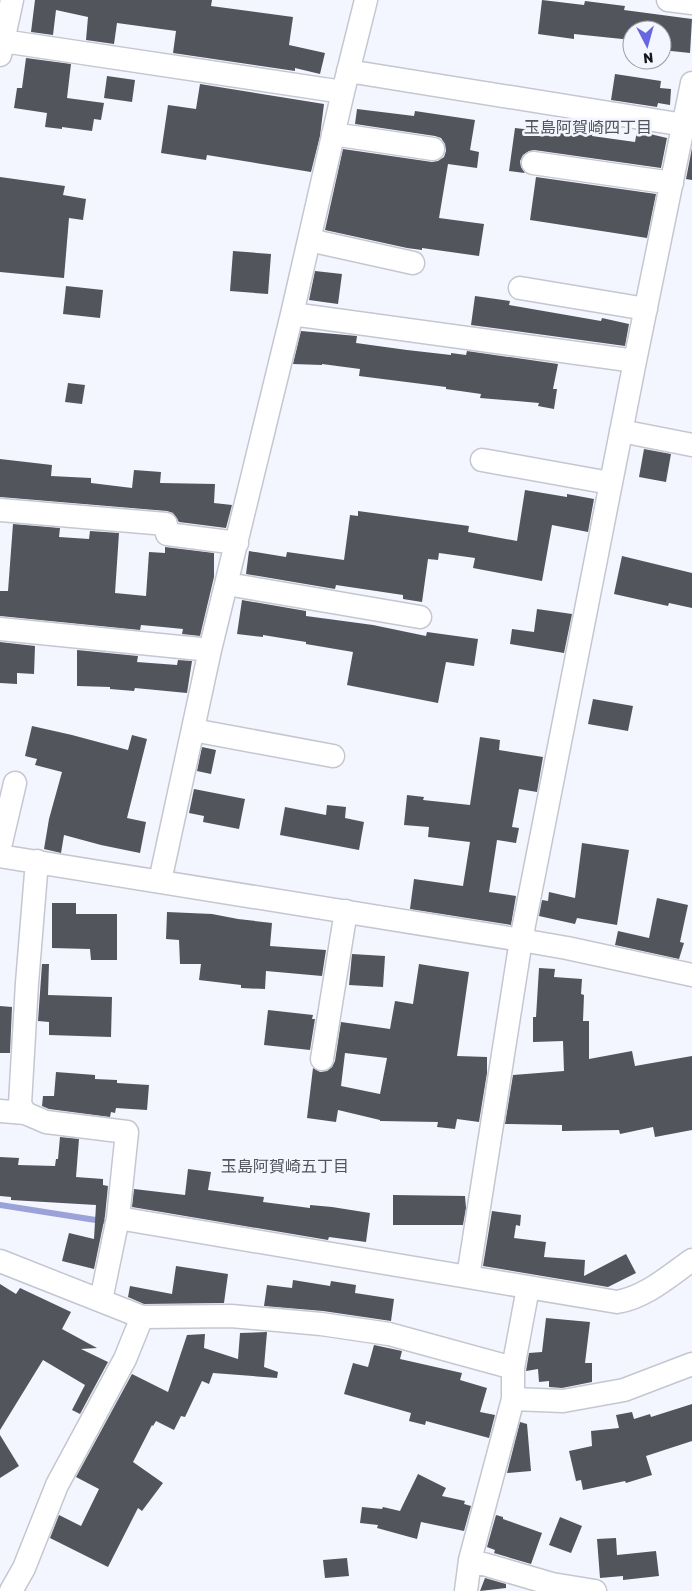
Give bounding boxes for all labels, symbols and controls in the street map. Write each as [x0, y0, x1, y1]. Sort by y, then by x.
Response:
north arrow [622, 20, 672, 70]
text: N [642, 48, 654, 66]
district label: 玉島阿賀崎四丁目 [524, 118, 652, 137]
district label: 玉島阿賀崎五丁目 [221, 1157, 349, 1176]

